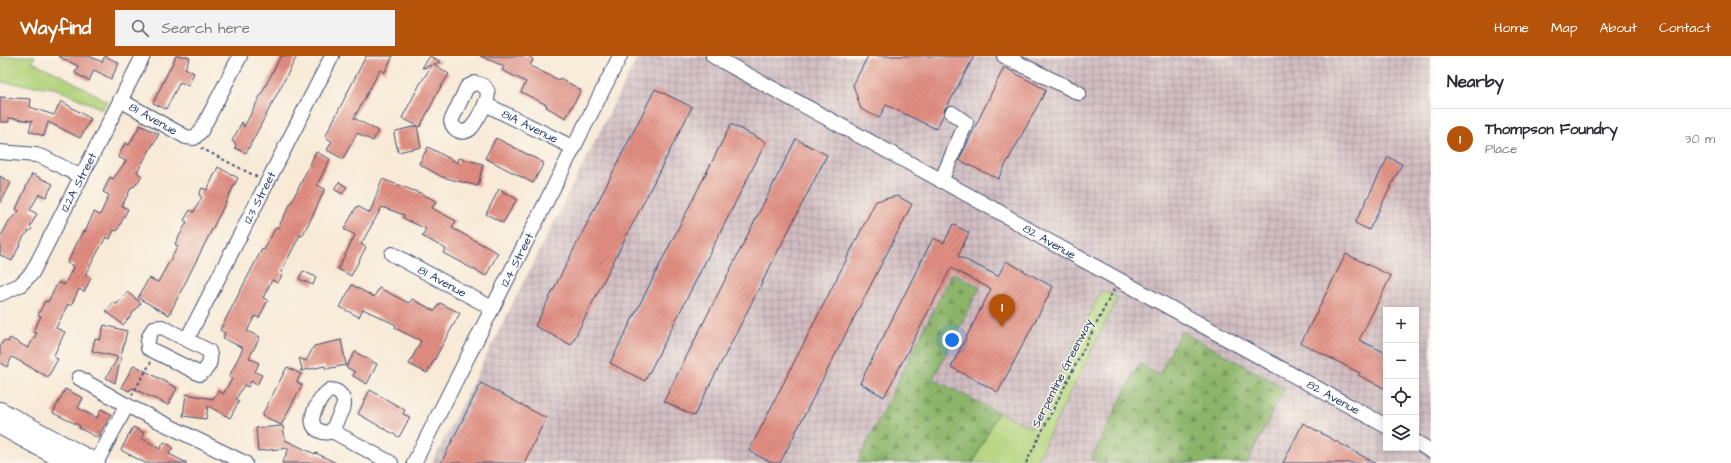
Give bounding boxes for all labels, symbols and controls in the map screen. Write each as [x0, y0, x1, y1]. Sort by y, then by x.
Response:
search box [115, 10, 395, 46]
text: Wayfind [20, 15, 91, 42]
icon: search [129, 17, 151, 39]
text: Search here [161, 18, 250, 39]
text: Home [1494, 18, 1529, 38]
text: Map [1551, 18, 1577, 38]
text: About [1599, 18, 1637, 38]
text: Contact [1659, 18, 1711, 38]
text: Nearby [1447, 70, 1504, 94]
street label: 81 Avenue [126, 99, 181, 140]
street label: 81A Avenue [499, 106, 561, 148]
text: Thompson Foundry [1485, 119, 1618, 140]
text: 1 [1459, 130, 1461, 148]
text: 30 m [1685, 130, 1715, 148]
text: Place [1485, 140, 1517, 158]
street label: 122A Street [57, 149, 101, 215]
street label: 123 Street [240, 169, 280, 227]
street label: 82 Avenue [1019, 220, 1079, 264]
street label: 124 Street [497, 230, 538, 290]
street label: 81 Avenue [414, 261, 470, 302]
pin: 1 [989, 294, 1015, 327]
map controls [1383, 307, 1419, 451]
button: + [1383, 307, 1419, 343]
street label: Serpentine Greenway [1028, 315, 1098, 431]
your location [942, 330, 962, 350]
button: − [1383, 343, 1419, 379]
street label: 82 Avenue [1303, 376, 1363, 419]
button: locate [1383, 379, 1419, 415]
button: layers [1383, 415, 1419, 451]

